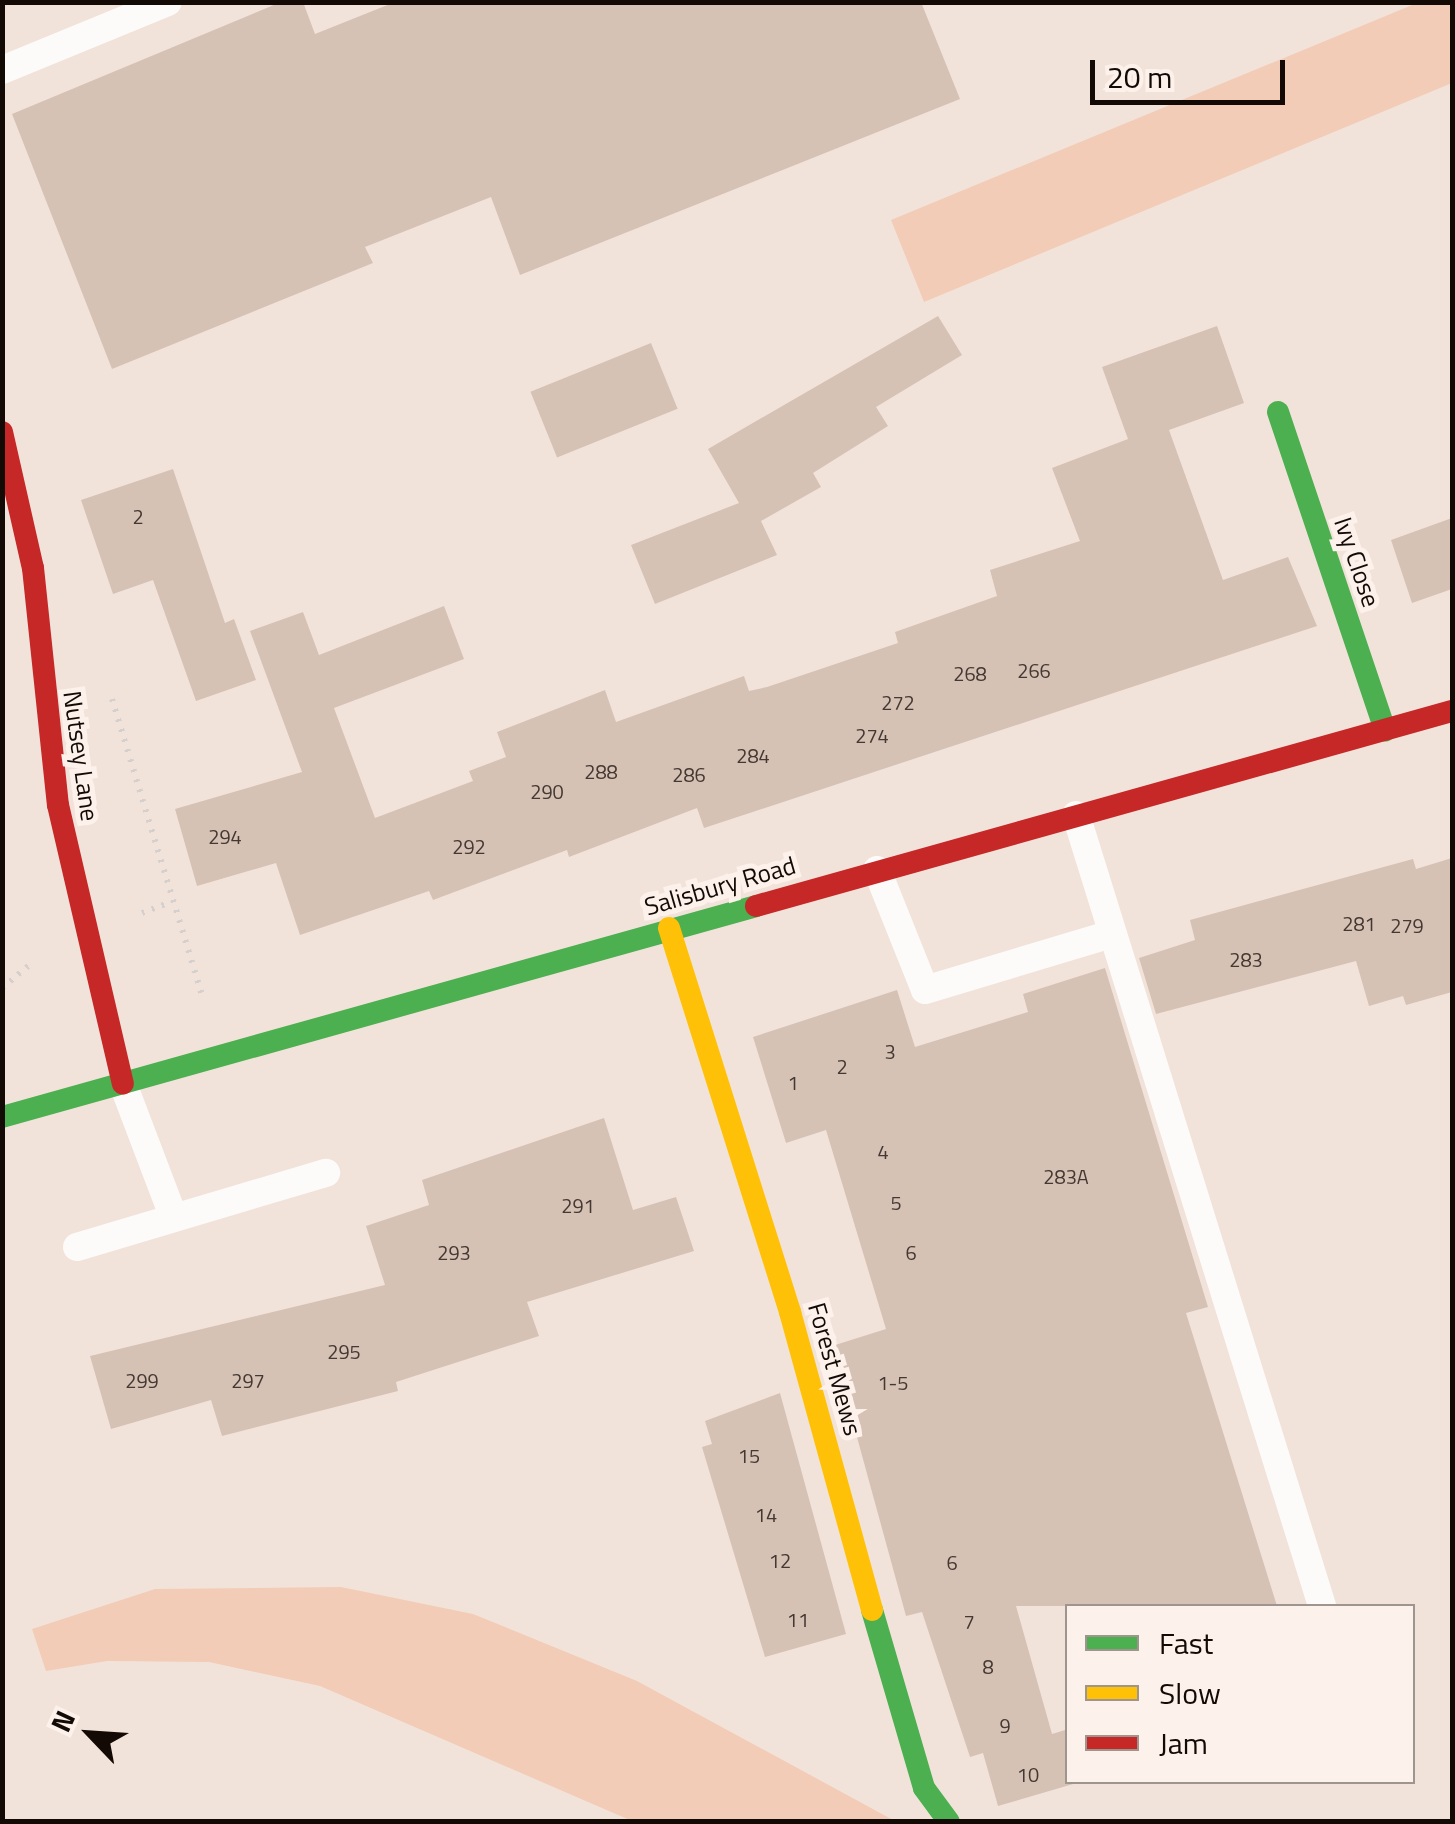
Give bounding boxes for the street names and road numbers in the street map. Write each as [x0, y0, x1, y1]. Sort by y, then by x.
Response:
street label: Ivy Close [1328, 513, 1386, 611]
street label: Nutsey Lane [57, 689, 105, 823]
street label: Salisbury Road [641, 850, 799, 922]
street label: Forest Mews [802, 1299, 868, 1439]

